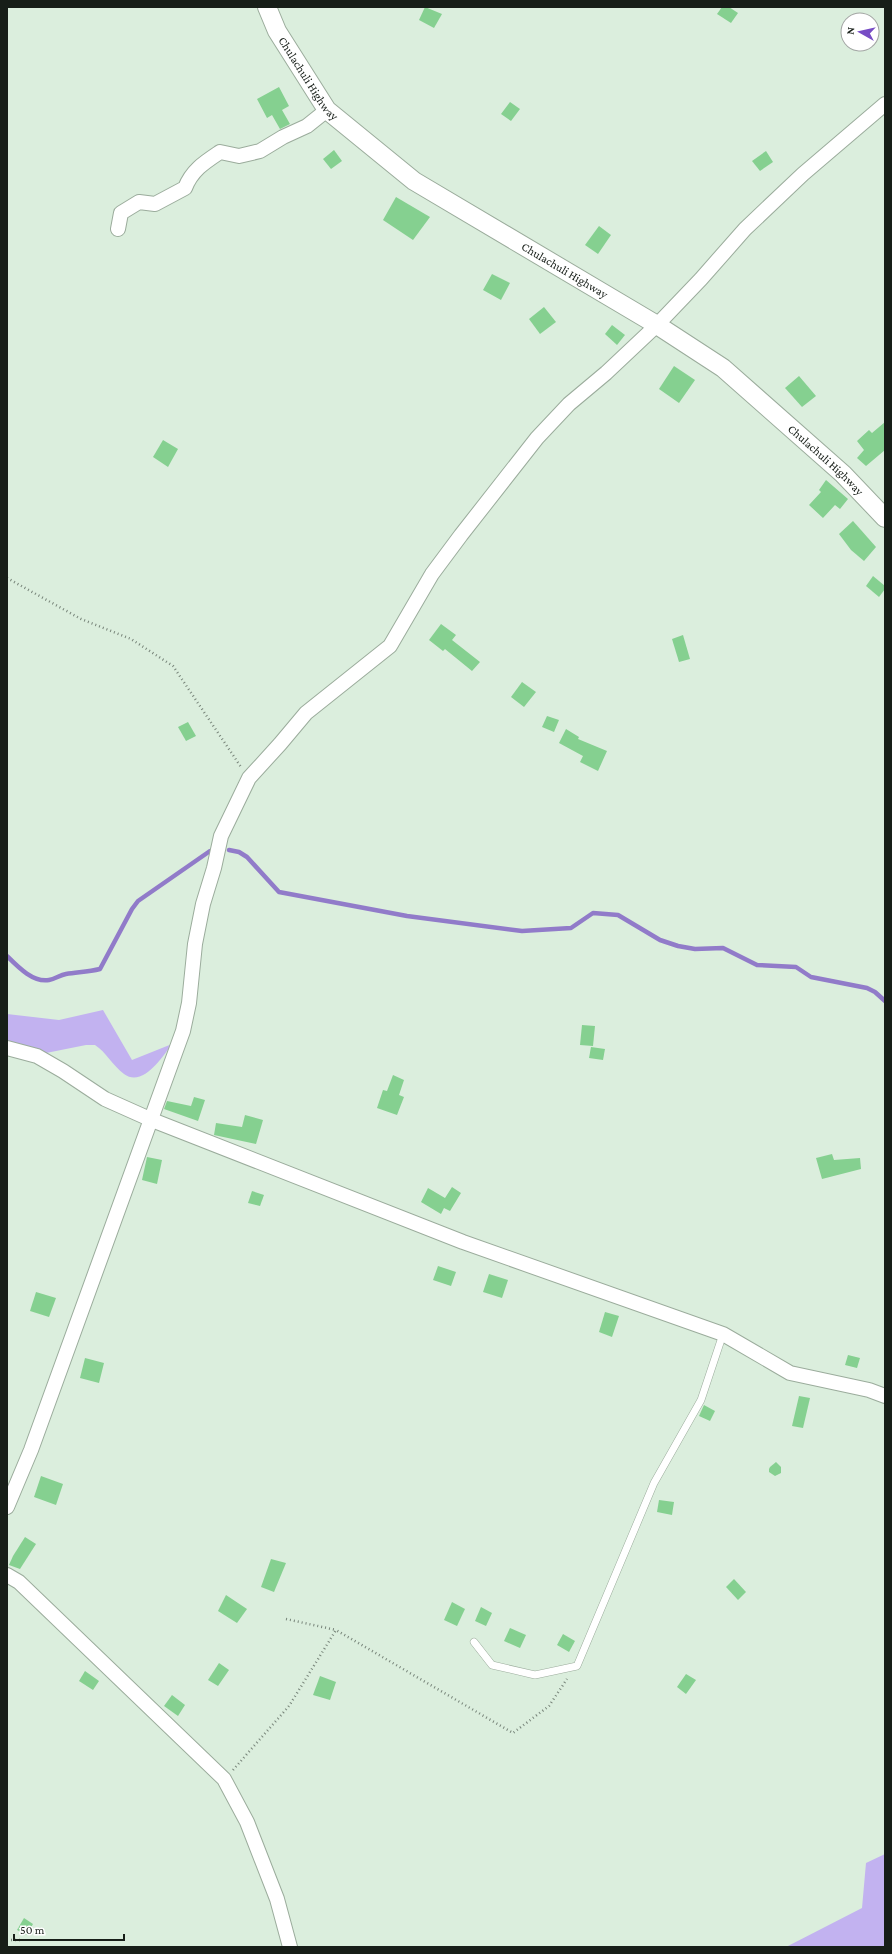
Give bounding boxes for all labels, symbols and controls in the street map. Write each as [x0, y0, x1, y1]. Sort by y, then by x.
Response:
north arrow [840, 12, 880, 52]
text: N [844, 26, 857, 35]
street label: Chulachuli Highway [275, 34, 341, 124]
street label: Chulachuli Highway [519, 239, 611, 302]
street label: Chulachuli Highway [785, 422, 867, 499]
scale bar [14, 1916, 124, 1942]
text: 50 m [20, 1923, 45, 1937]

